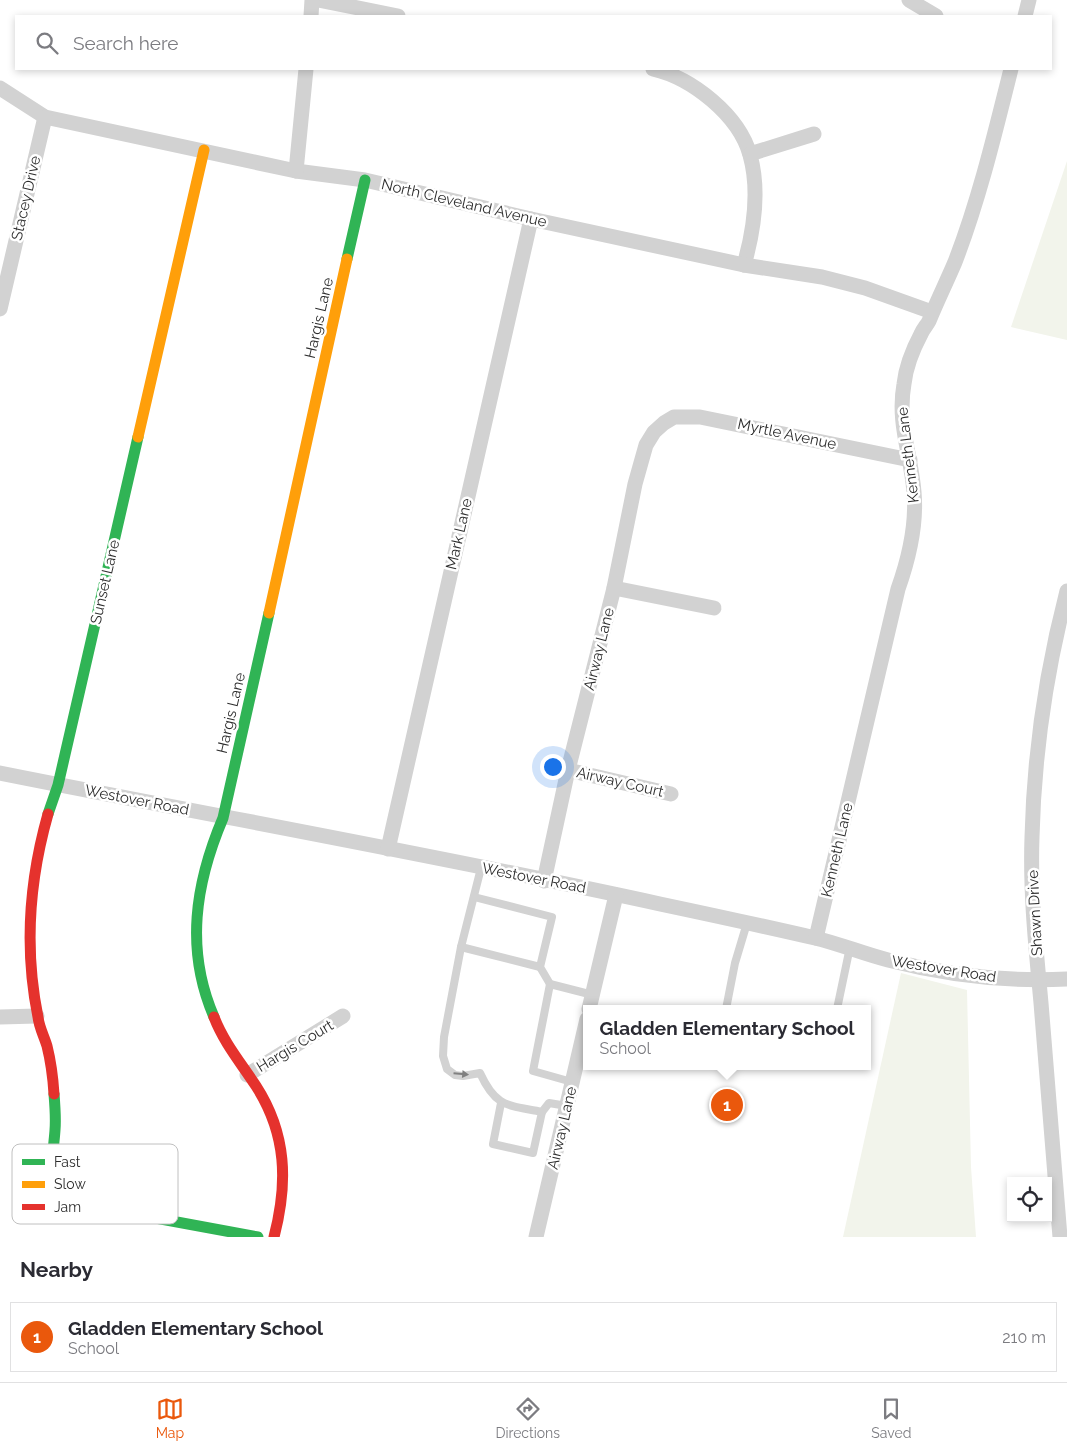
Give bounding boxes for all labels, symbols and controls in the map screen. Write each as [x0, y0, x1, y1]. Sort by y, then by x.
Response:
search box [15, 15, 1052, 70]
icon: search [33, 29, 61, 57]
text: Search here [73, 32, 179, 54]
street label: Stacey Drive [8, 154, 45, 242]
street label: North Cleveland Avenue [380, 175, 549, 231]
street label: Hargis Lane [301, 276, 337, 360]
street label: Kenneth Lane [893, 406, 923, 504]
street label: Myrtle Avenue [736, 415, 838, 453]
street label: Mark Lane [442, 496, 476, 571]
street label: Sunset Lane [87, 538, 123, 626]
street label: Airway Lane [580, 606, 618, 692]
street label: Hargis Lane [213, 671, 249, 755]
your location [540, 754, 566, 780]
street label: Airway Court [575, 763, 665, 801]
street label: Westover Road [83, 781, 191, 819]
street label: Kenneth Lane [817, 801, 857, 899]
street label: Westover Road [480, 859, 588, 897]
street label: Shawn Drive [1024, 869, 1046, 957]
street label: Westover Road [890, 952, 998, 986]
popup [583, 1005, 871, 1070]
street label: Hargis Court [253, 1016, 337, 1076]
text: Gladden Elementary School [600, 1017, 854, 1039]
text: School [600, 1039, 651, 1058]
one-way arrow [454, 1070, 470, 1078]
street label: Airway Lane [544, 1085, 580, 1171]
pin: 1 [711, 1086, 743, 1124]
legend [12, 1144, 178, 1224]
text: Fast [54, 1154, 81, 1170]
text: Slow [54, 1176, 86, 1192]
map controls [1007, 1177, 1052, 1222]
button: locate [1007, 1177, 1052, 1222]
text: Jam [54, 1199, 81, 1215]
text: Nearby [20, 1257, 93, 1282]
text: Gladden Elementary School [68, 1317, 323, 1339]
text: 1 [33, 1328, 41, 1347]
text: 210 m [1002, 1328, 1046, 1347]
text: School [68, 1339, 119, 1358]
tab: Map [156, 1395, 184, 1441]
tab: Directions [495, 1395, 560, 1441]
tab: Saved [871, 1395, 911, 1441]

